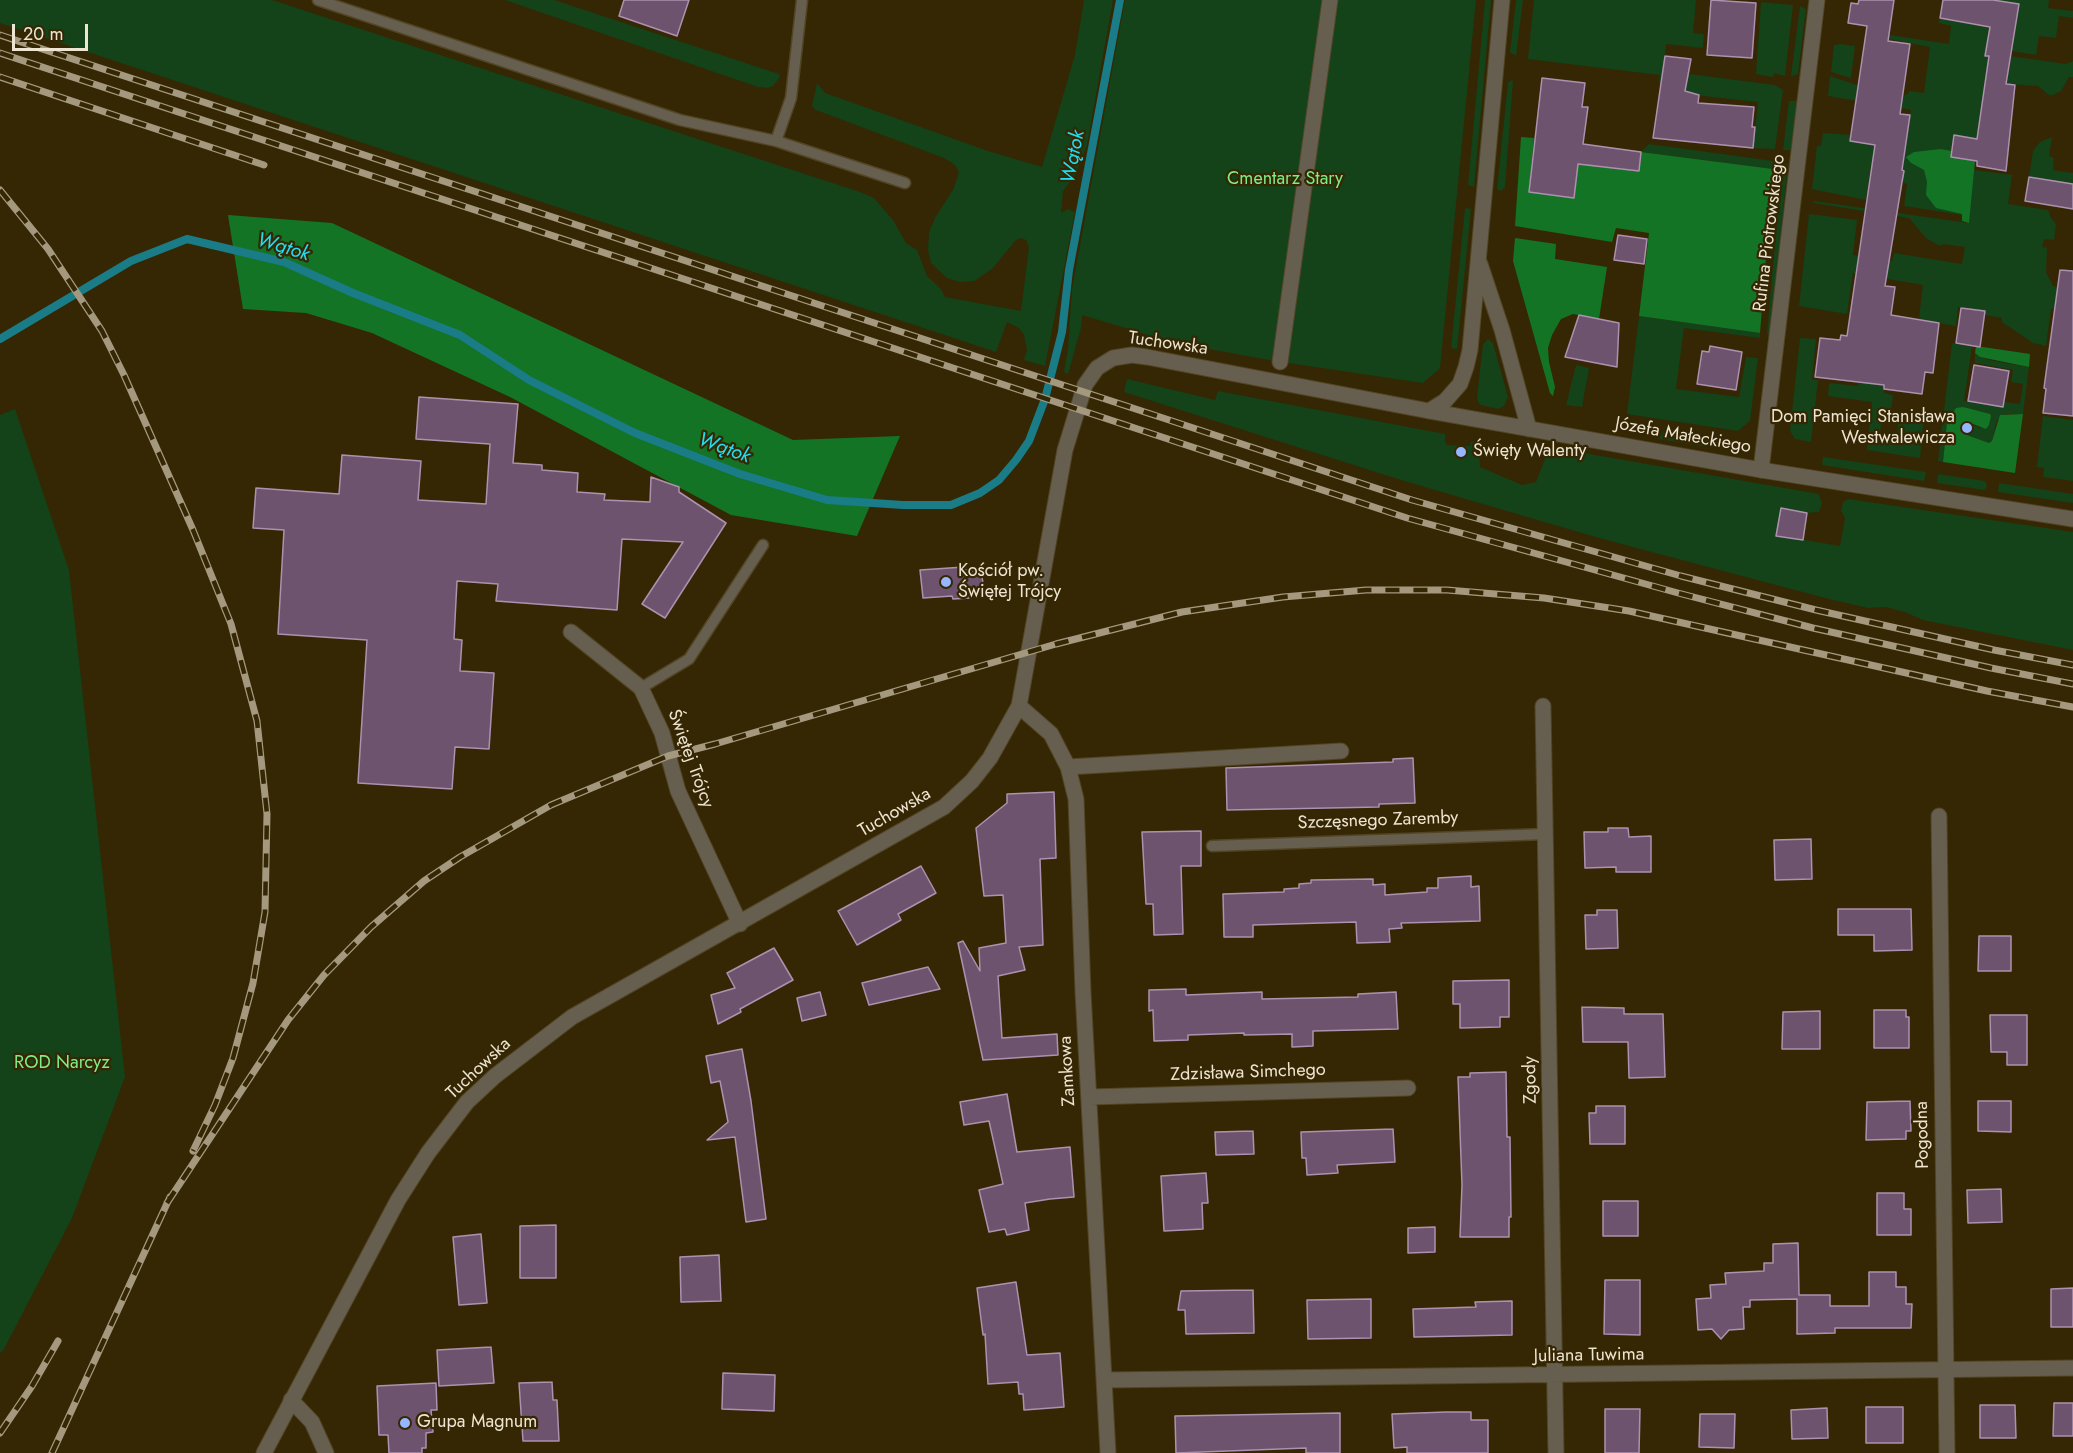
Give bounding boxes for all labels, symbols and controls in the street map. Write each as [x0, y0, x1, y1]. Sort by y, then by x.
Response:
scale bar [15, 12, 92, 50]
text: 20 m [23, 21, 63, 47]
water label: Wątok [1057, 128, 1091, 186]
street label: Rufina Piotrowskiego [1750, 153, 1790, 313]
park label: Cmentarz Stary [1227, 169, 1343, 191]
water label: Wątok [254, 229, 312, 267]
street label: Tuchowska [1127, 328, 1209, 360]
place label: Dom Pamięci Stanisława Westwalewicza [1771, 407, 1955, 450]
street label: Józefa Małeckiego [1613, 413, 1753, 459]
marker: Dom Pamięci Stanisława Westwalewicza [1960, 421, 1974, 435]
water label: Wątok [694, 428, 754, 470]
place label: Święty Walenty [1473, 441, 1586, 463]
marker: Święty Walenty [1454, 445, 1468, 459]
place label: Kościół pw. Świętej Trójcy [958, 561, 1061, 604]
marker: Kościół pw. Świętej Trójcy [939, 575, 953, 589]
street label: Świętej Trójcy [662, 707, 718, 811]
street label: Tuchowska [855, 784, 935, 842]
street label: Szczęsnego Zaremby [1297, 807, 1459, 835]
street label: Tuchowska [442, 1034, 516, 1104]
street label: Zamkowa [1055, 1035, 1081, 1107]
park label: ROD Narcyz [14, 1053, 110, 1075]
street label: Zgody [1520, 1056, 1542, 1104]
street label: Zdzisława Simchego [1170, 1059, 1326, 1087]
street label: Pogodna [1912, 1101, 1934, 1169]
street label: Juliana Tuwima [1533, 1344, 1645, 1368]
place label: Grupa Magnum [417, 1412, 537, 1434]
marker: Grupa Magnum [398, 1416, 412, 1430]

